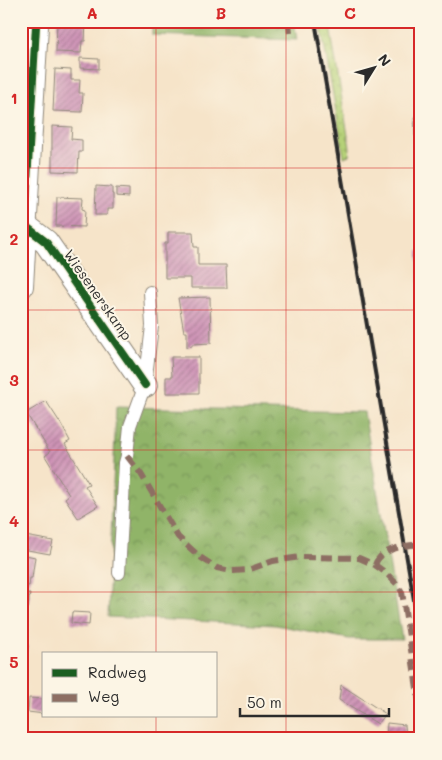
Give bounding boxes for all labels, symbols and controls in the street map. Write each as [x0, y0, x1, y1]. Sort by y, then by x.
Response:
text: A [86, 2, 98, 23]
text: B [216, 2, 226, 23]
text: C [344, 2, 356, 23]
north arrow [350, 42, 400, 92]
text: N [374, 50, 396, 70]
text: 1 [10, 87, 18, 108]
text: 2 [10, 228, 19, 249]
street label: Wiesenerskamp [60, 245, 137, 344]
text: 3 [9, 369, 19, 390]
text: 4 [9, 510, 19, 531]
text: 5 [9, 651, 19, 672]
legend [42, 652, 218, 718]
text: Radweg [88, 662, 146, 682]
scale bar [240, 685, 388, 717]
text: Weg [88, 686, 119, 706]
text: 50 m [247, 692, 282, 712]

